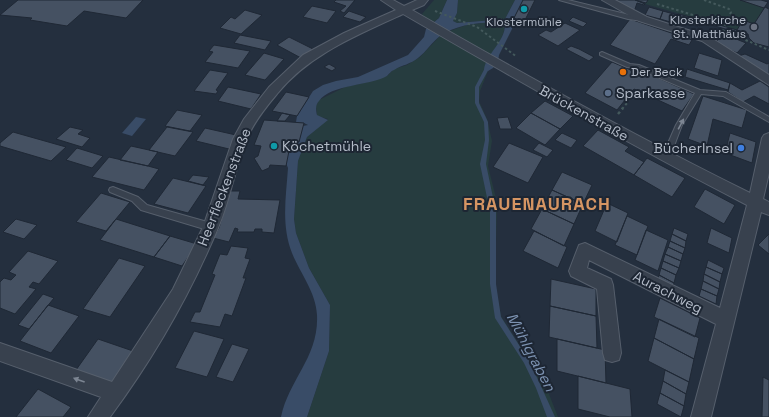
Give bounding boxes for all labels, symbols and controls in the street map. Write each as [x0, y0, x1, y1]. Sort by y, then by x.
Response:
marker: Klostermühle [519, 4, 529, 14]
place label: Klosterkirche St. Matthäus [670, 12, 746, 42]
place label: Klostermühle [486, 14, 562, 30]
marker: Klosterkirche St. Matthäus [749, 22, 759, 32]
place label: Der Beck [631, 64, 683, 80]
marker: Der Beck [618, 67, 628, 77]
street label: Brückenstraße [536, 81, 632, 145]
place label: Sparkasse [616, 84, 685, 102]
marker: Sparkasse [603, 88, 613, 98]
one-way arrow [677, 118, 684, 129]
street label: Heerfleckenstraße [193, 125, 255, 249]
place label: Köchetmühle [282, 137, 371, 155]
place label: BücherInsel [654, 139, 733, 157]
marker: Köchetmühle [269, 141, 279, 151]
marker: BücherInsel [736, 143, 746, 153]
district label: FRAUENAURACH [463, 192, 611, 215]
street label: Aurachweg [630, 267, 706, 317]
water label: Mühlgraben [503, 309, 560, 395]
one-way arrow [72, 377, 84, 383]

